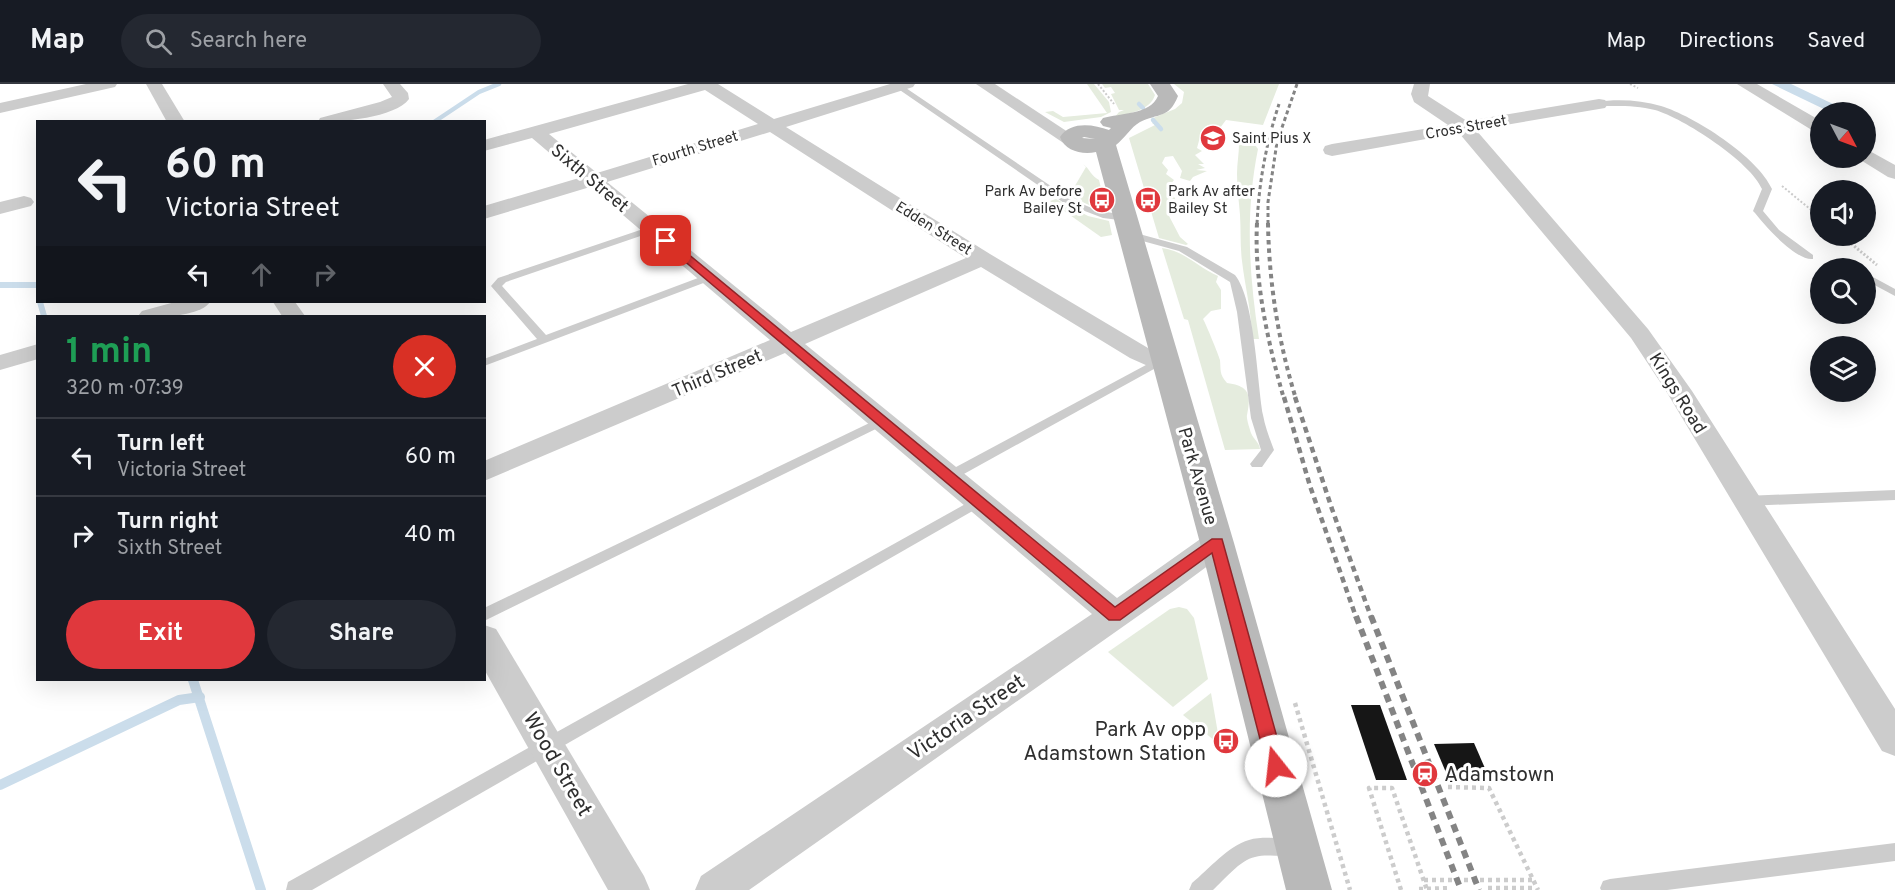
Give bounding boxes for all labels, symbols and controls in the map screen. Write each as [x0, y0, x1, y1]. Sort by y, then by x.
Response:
search box [121, 14, 541, 68]
text: Map [30, 23, 85, 59]
icon: search [142, 25, 175, 58]
text: Search here [190, 28, 307, 55]
text: Map [1606, 28, 1646, 55]
text: Directions [1679, 28, 1774, 55]
text: Saved [1807, 28, 1865, 55]
north arrow [1810, 102, 1876, 168]
map controls [1810, 102, 1876, 402]
street label: Cross Street [1424, 112, 1508, 145]
school or university icon: Saint Pius X [1198, 123, 1228, 153]
street label: Fourth Street [650, 127, 741, 172]
place label: Saint Pius X [1232, 130, 1311, 149]
text: 60 m [165, 140, 266, 193]
street label: Sixth Street [545, 140, 633, 218]
icon: left [66, 144, 144, 222]
button: sound [1810, 180, 1876, 246]
place label: Park Av before Bailey St [985, 183, 1082, 219]
place label: Park Av after Bailey St [1168, 183, 1255, 219]
bus stop icon: Park Av before Bailey St [1087, 185, 1117, 215]
bus stop icon: Park Av after Bailey St [1133, 185, 1163, 215]
text: Victoria Street [165, 192, 340, 226]
street label: Edden Street [891, 198, 975, 260]
pin [640, 215, 691, 266]
icon: arrive [649, 224, 682, 257]
icon: left [182, 258, 215, 291]
icon: ahead [245, 258, 278, 291]
icon: right [308, 258, 341, 291]
button: search [1810, 258, 1876, 324]
text: 1 min [66, 330, 152, 376]
button: close [393, 335, 456, 398]
button: layers [1810, 336, 1876, 402]
street label: Third Street [669, 345, 766, 404]
street label: Kings Road [1643, 349, 1711, 439]
text: 320 m · 07:39 [66, 376, 184, 402]
street label: Park Avenue [1172, 425, 1222, 528]
text: Turn left [117, 431, 205, 458]
icon: left [66, 441, 99, 474]
text: 60 m [405, 444, 456, 471]
text: Victoria Street [117, 458, 246, 484]
text: Turn right [117, 509, 219, 536]
icon: right [66, 519, 99, 552]
text: 40 m [404, 522, 456, 549]
text: Sixth Street [117, 536, 222, 562]
button: Exit [66, 600, 255, 669]
button: Share [267, 600, 456, 669]
street label: Victoria Street [903, 669, 1031, 767]
street label: Wood Street [516, 708, 597, 822]
place label: Park Av opp Adamstown Station [1023, 717, 1206, 768]
bus stop icon: Park Av opp Adamstown Station [1211, 726, 1241, 756]
position arrow [1244, 734, 1308, 798]
station icon: Adamstown [1410, 759, 1440, 789]
place label: Adamstown [1444, 762, 1555, 789]

